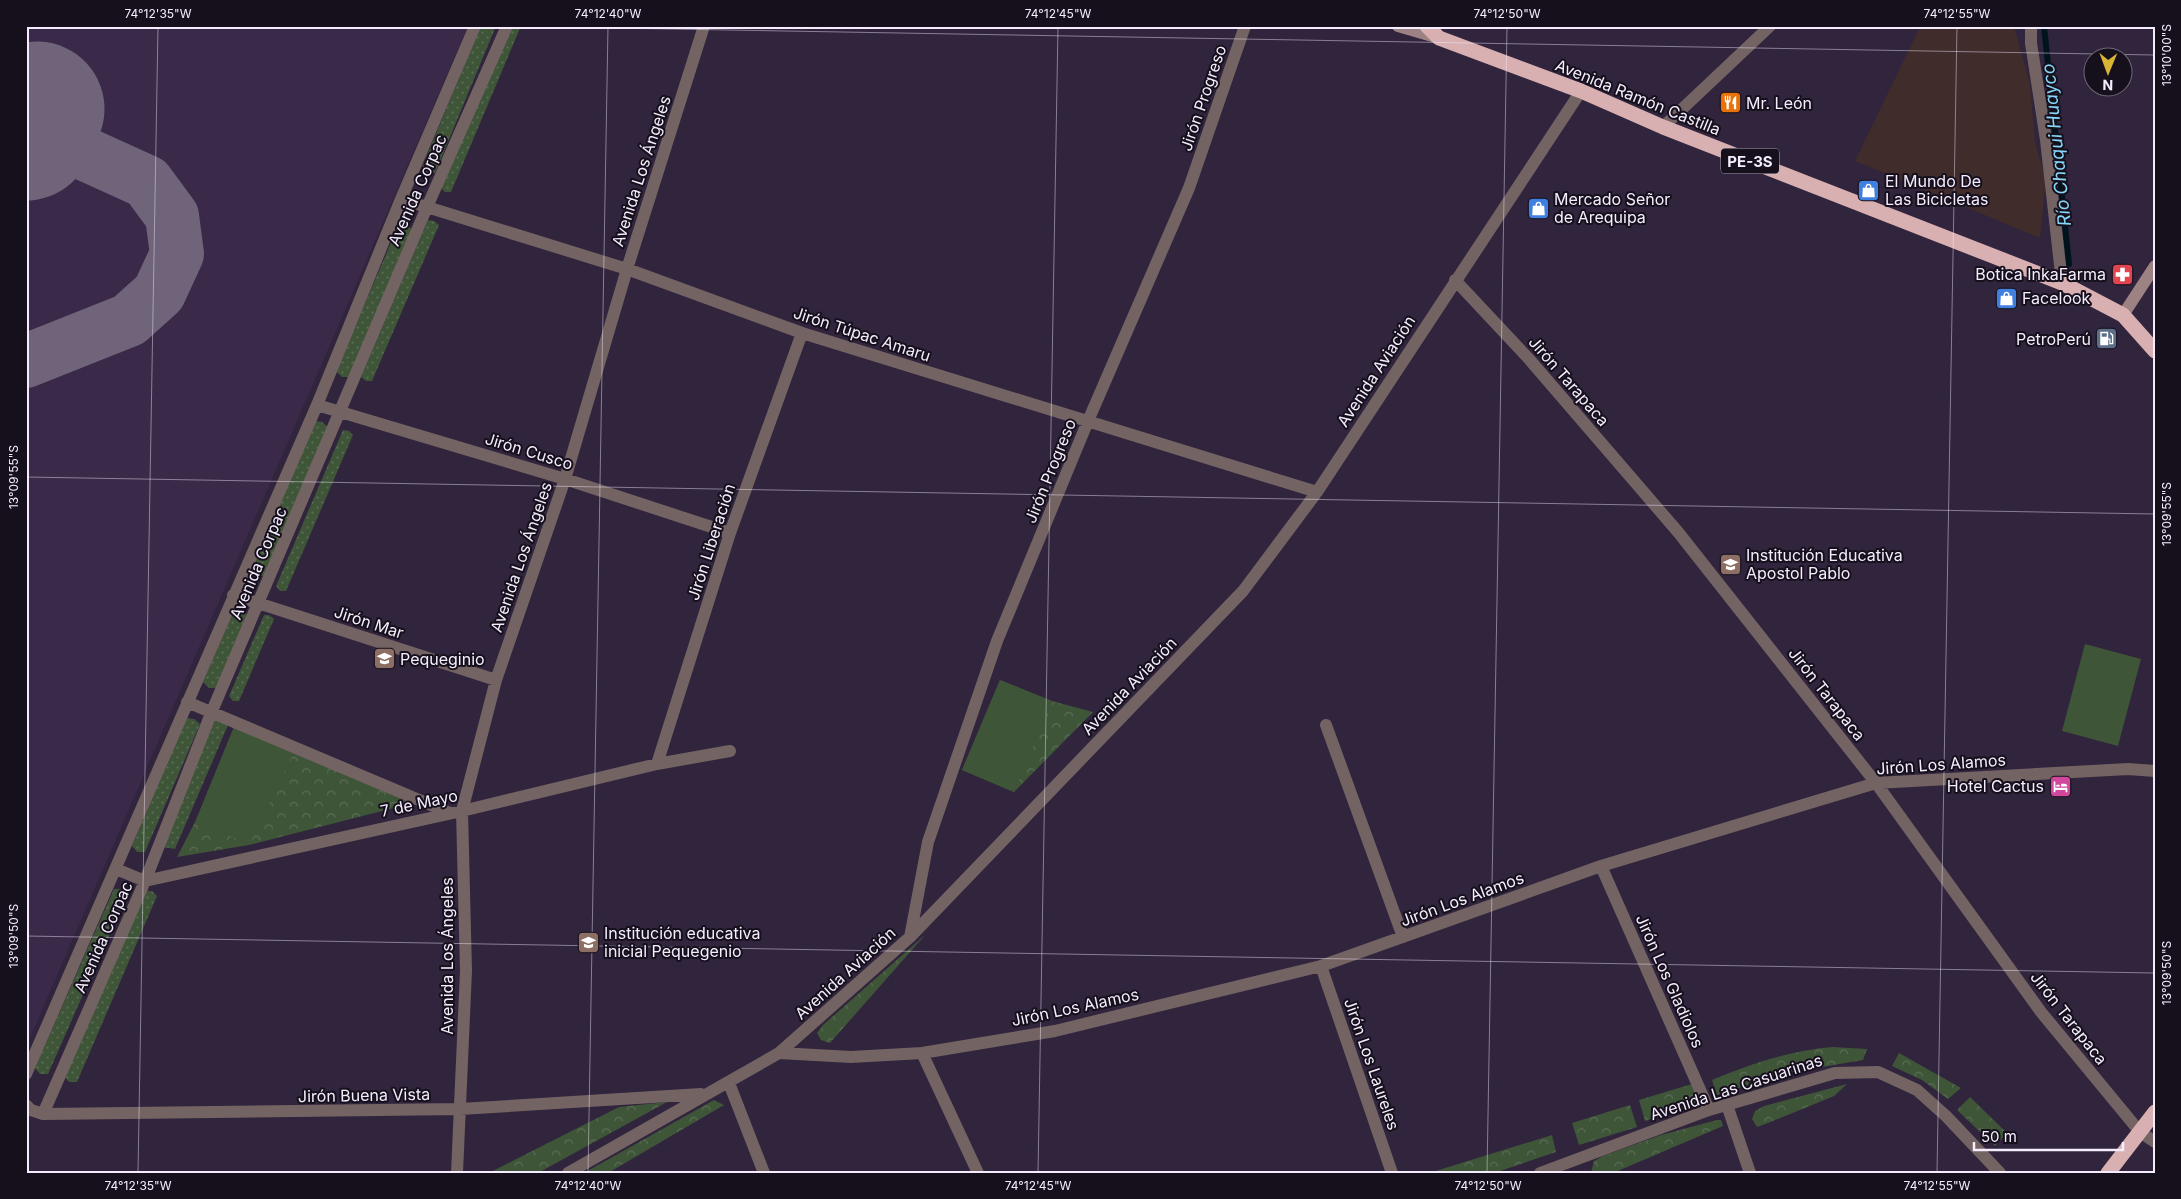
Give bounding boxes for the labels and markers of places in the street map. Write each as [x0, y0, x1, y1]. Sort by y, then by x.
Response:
restaurant icon: Mr. León [1718, 91, 1742, 115]
place label: Mr. León [1746, 93, 1812, 113]
place label: El Mundo De Las Bicicletas [1885, 171, 1988, 209]
shop icon: El Mundo De Las Bicicletas [1857, 178, 1881, 202]
place label: Mercado Señor de Arequipa [1554, 189, 1670, 227]
shop icon: Mercado Señor de Arequipa [1526, 196, 1550, 220]
pharmacy icon: Botica InkaFarma [2110, 262, 2134, 286]
place label: Botica InkaFarma [1975, 264, 2106, 284]
shop icon: Facelook [1994, 286, 2018, 310]
place label: Facelook [2022, 288, 2091, 308]
fuel station icon: PetroPerú [2095, 327, 2119, 351]
place label: PetroPerú [2016, 329, 2091, 349]
place label: Institución Educativa Apostol Pablo [1746, 545, 1903, 583]
school or university icon: Institución Educativa Apostol Pablo [1718, 552, 1742, 576]
school or university icon: Pequeginio [372, 647, 396, 671]
place label: Pequeginio [400, 649, 485, 669]
hotel icon: Hotel Cactus [2048, 774, 2072, 798]
place label: Hotel Cactus [1947, 776, 2044, 796]
place label: Institución educativa inicial Pequegenio [604, 923, 760, 961]
school or university icon: Institución educativa inicial Pequegenio [576, 930, 600, 954]

